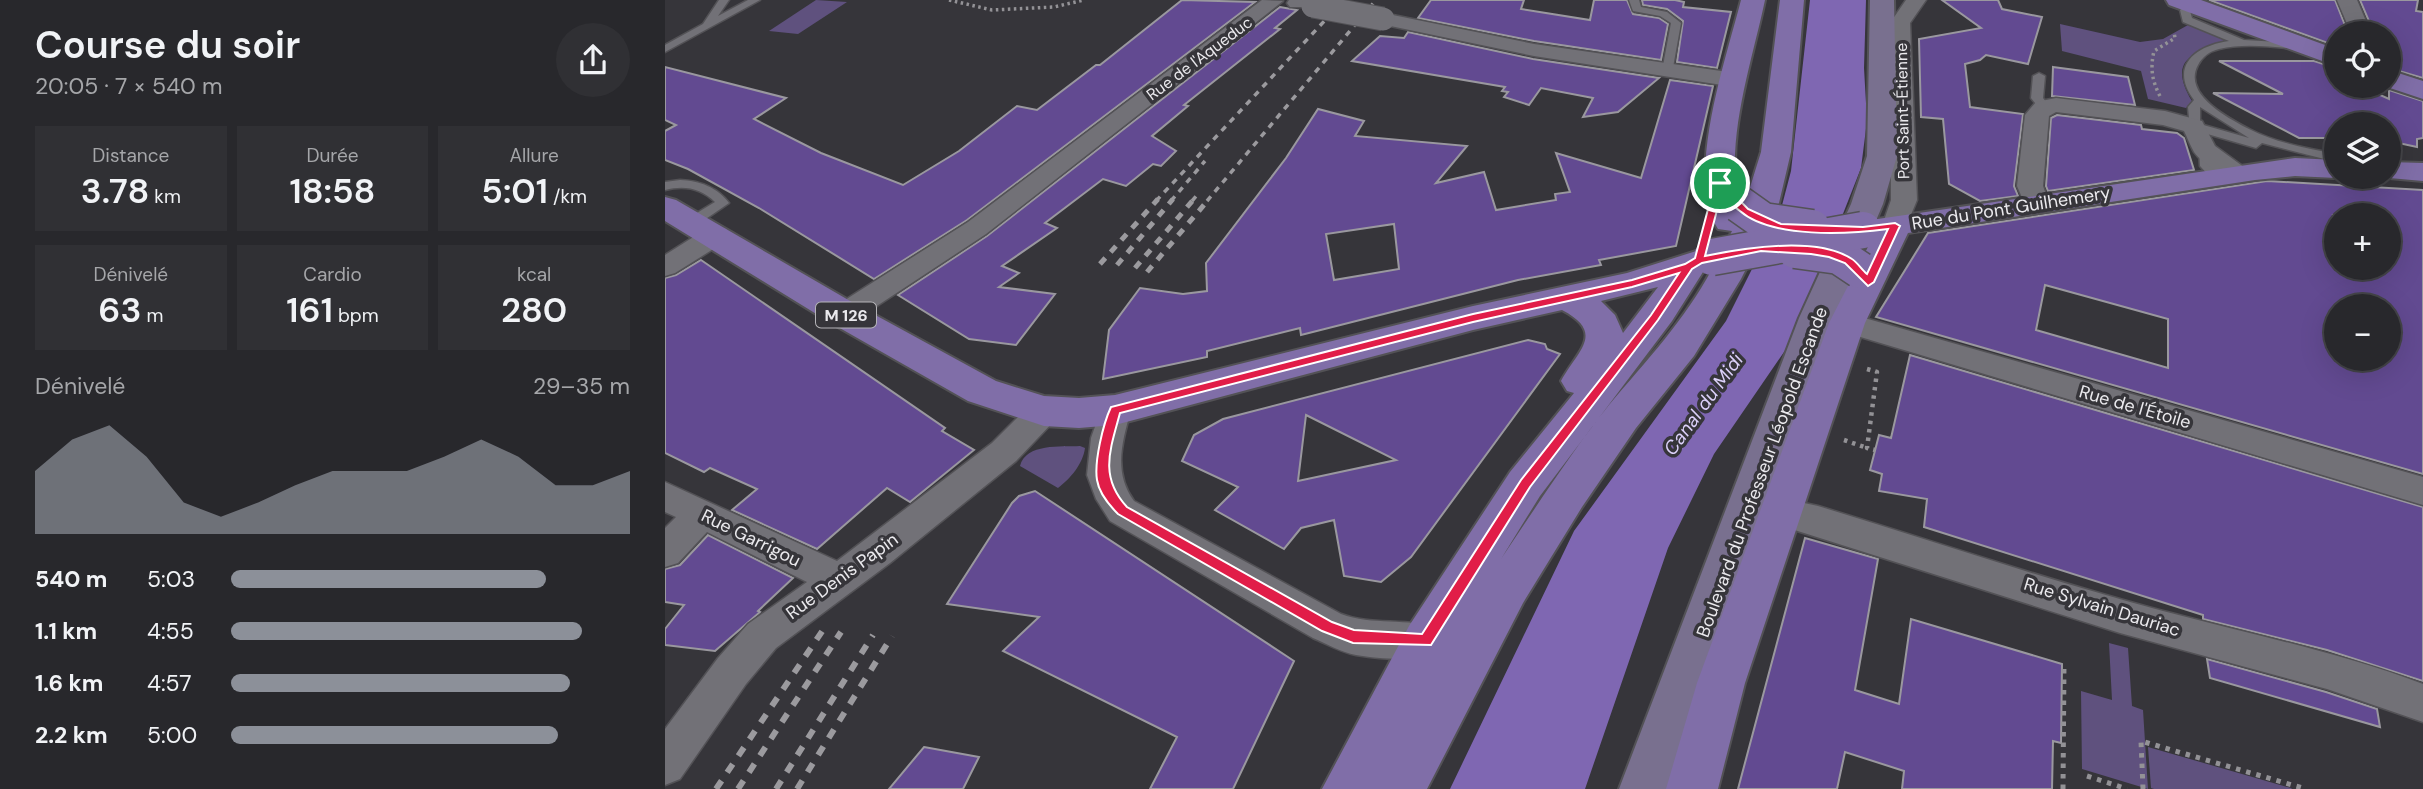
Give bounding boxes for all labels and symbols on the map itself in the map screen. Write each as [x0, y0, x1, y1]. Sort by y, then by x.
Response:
street label: Rue de l'Aqueduc [1142, 12, 1256, 105]
street label: Port Saint-Étienne [1891, 43, 1914, 179]
pin [1690, 153, 1750, 213]
street label: Rue du Pont Guilhemery [1910, 180, 2112, 236]
road number: M 126 [816, 302, 876, 328]
street label: Boulevard du Professeur Léopold Escande [1691, 303, 1833, 641]
water label: Canal du Midi [1658, 348, 1749, 460]
street label: Rue de l'Étoile [2076, 380, 2194, 434]
street label: Rue Garrigou [697, 504, 805, 572]
street label: Rue Denis Papin [781, 527, 903, 625]
street label: Rue Sylvain Dauriac [2021, 572, 2183, 642]

